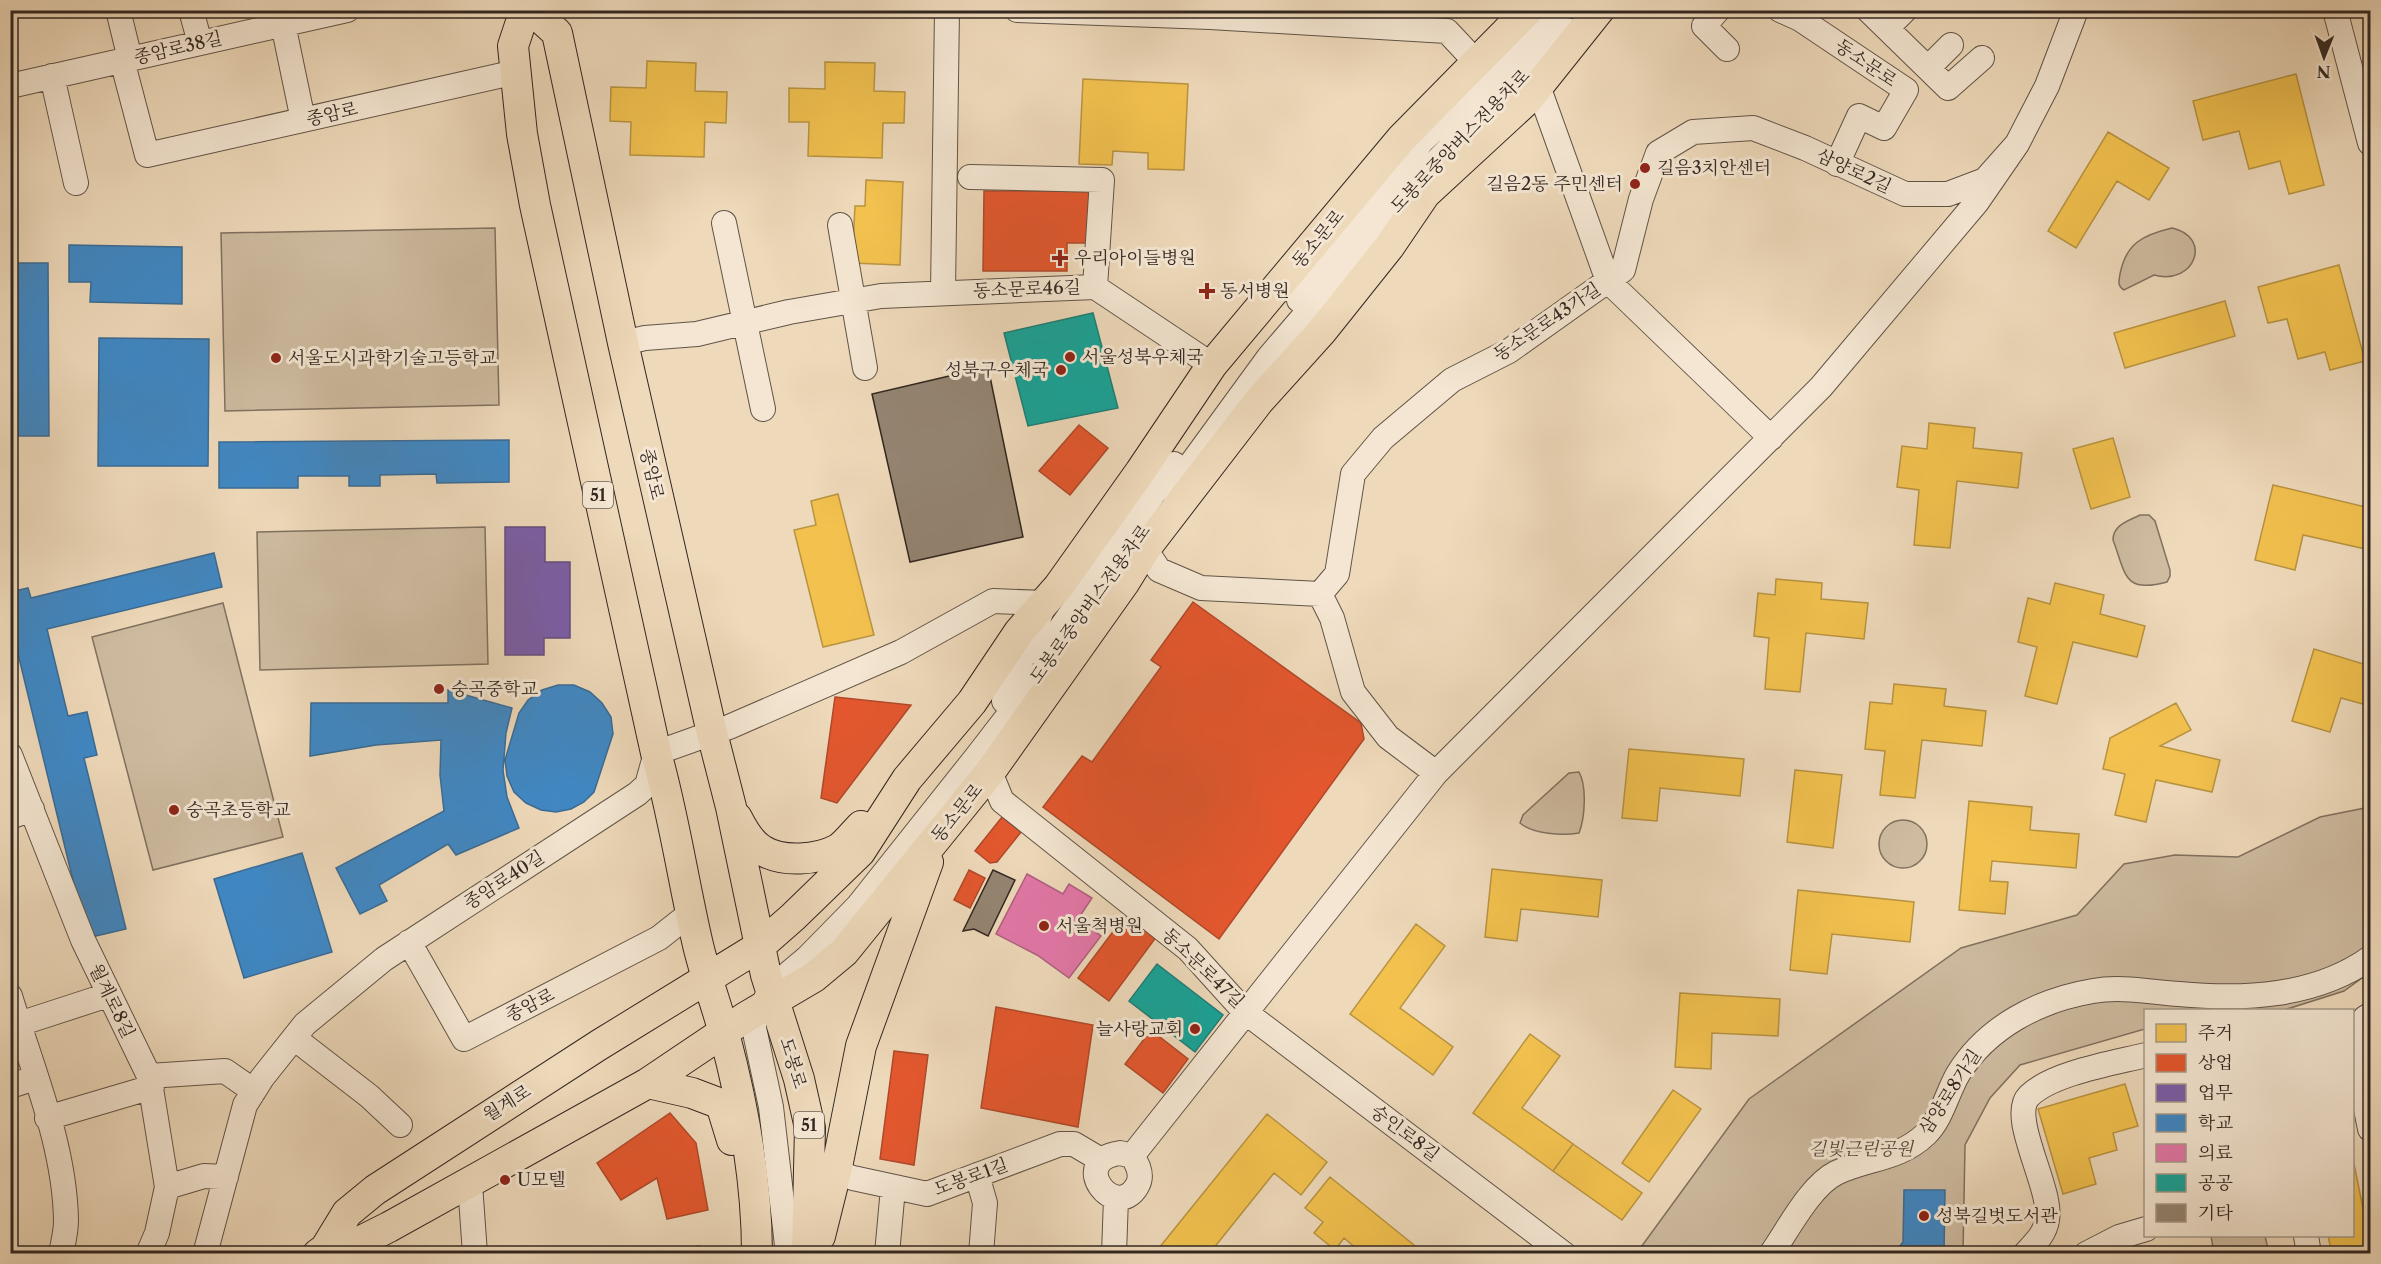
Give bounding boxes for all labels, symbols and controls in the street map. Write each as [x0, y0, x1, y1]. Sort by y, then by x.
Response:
street label: 종암로38길 [132, 27, 224, 69]
north arrow [2294, 27, 2354, 87]
street label: 동소문로 [1831, 34, 1901, 92]
text: N [2317, 62, 2331, 82]
street label: 도봉로중앙버스전용차로 [1386, 65, 1534, 217]
street label: 종암로 [304, 97, 360, 131]
street label: 삼양로2길 [1813, 144, 1895, 198]
place label: 길음3치안센터 [1657, 157, 1771, 179]
marker: 길음3치안센터 [1638, 161, 1652, 175]
place label: 길음2동 주민센터 [1486, 173, 1623, 195]
marker: 길음2동 주민센터 [1628, 177, 1642, 191]
street label: 동소문로 [1287, 205, 1349, 273]
place label: 우리아이들병원 [1074, 247, 1196, 269]
marker: 우리아이들병원 [1051, 249, 1069, 267]
street label: 동소문로46길 [973, 276, 1081, 302]
street label: 동소문로43가길 [1489, 278, 1605, 366]
place label: 동서병원 [1220, 280, 1290, 302]
marker: 동서병원 [1198, 282, 1216, 300]
place label: 서울성북우체국 [1082, 346, 1204, 368]
place label: 서울도시과학기술고등학교 [288, 347, 497, 369]
marker: 서울성북우체국 [1063, 350, 1077, 364]
marker: 서울도시과학기술고등학교 [269, 351, 283, 365]
place label: 성북구우체국 [945, 359, 1049, 381]
marker: 성북구우체국 [1054, 363, 1068, 377]
street label: 종암로 [635, 446, 669, 502]
road number: 51 [583, 482, 613, 508]
street label: 도봉로중앙버스전용차로 [1025, 520, 1155, 688]
place label: 숭곡중학교 [451, 678, 539, 700]
marker: 숭곡중학교 [432, 682, 446, 696]
street label: 동소문로 [927, 779, 987, 847]
place label: 숭곡초등학교 [186, 799, 291, 821]
marker: 숭곡초등학교 [167, 803, 181, 817]
street label: 종암로40길 [460, 846, 548, 914]
place label: 서울척병원 [1056, 915, 1143, 937]
marker: 서울척병원 [1037, 919, 1051, 933]
street label: 동소문로47길 [1157, 923, 1249, 1013]
street label: 월계로8길 [85, 960, 139, 1042]
street label: 종암로 [502, 983, 558, 1027]
legend [2144, 1009, 2354, 1237]
place label: 늘사랑교회 [1096, 1018, 1183, 1040]
marker: 늘사랑교회 [1188, 1022, 1202, 1036]
text: 주거 [2198, 1022, 2233, 1044]
street label: 도봉로 [775, 1035, 811, 1091]
street label: 삼양로8가길 [1914, 1045, 1986, 1139]
text: 상업 [2198, 1052, 2233, 1074]
street label: 월계로 [479, 1080, 535, 1126]
text: 업무 [2198, 1082, 2233, 1104]
street label: 숭인로8길 [1366, 1100, 1444, 1166]
road number: 51 [794, 1112, 824, 1138]
text: 학교 [2198, 1112, 2233, 1134]
park label: 길빛근린공원 [1809, 1138, 1915, 1160]
text: 의료 [2198, 1142, 2233, 1164]
street label: 도봉로1길 [931, 1153, 1011, 1201]
place label: U모텔 [517, 1169, 566, 1191]
text: 공공 [2198, 1172, 2233, 1194]
marker: U모텔 [498, 1173, 512, 1187]
text: 기타 [2198, 1202, 2233, 1224]
place label: 성북길벗도서관 [1936, 1205, 2058, 1227]
marker: 성북길벗도서관 [1917, 1209, 1931, 1223]

